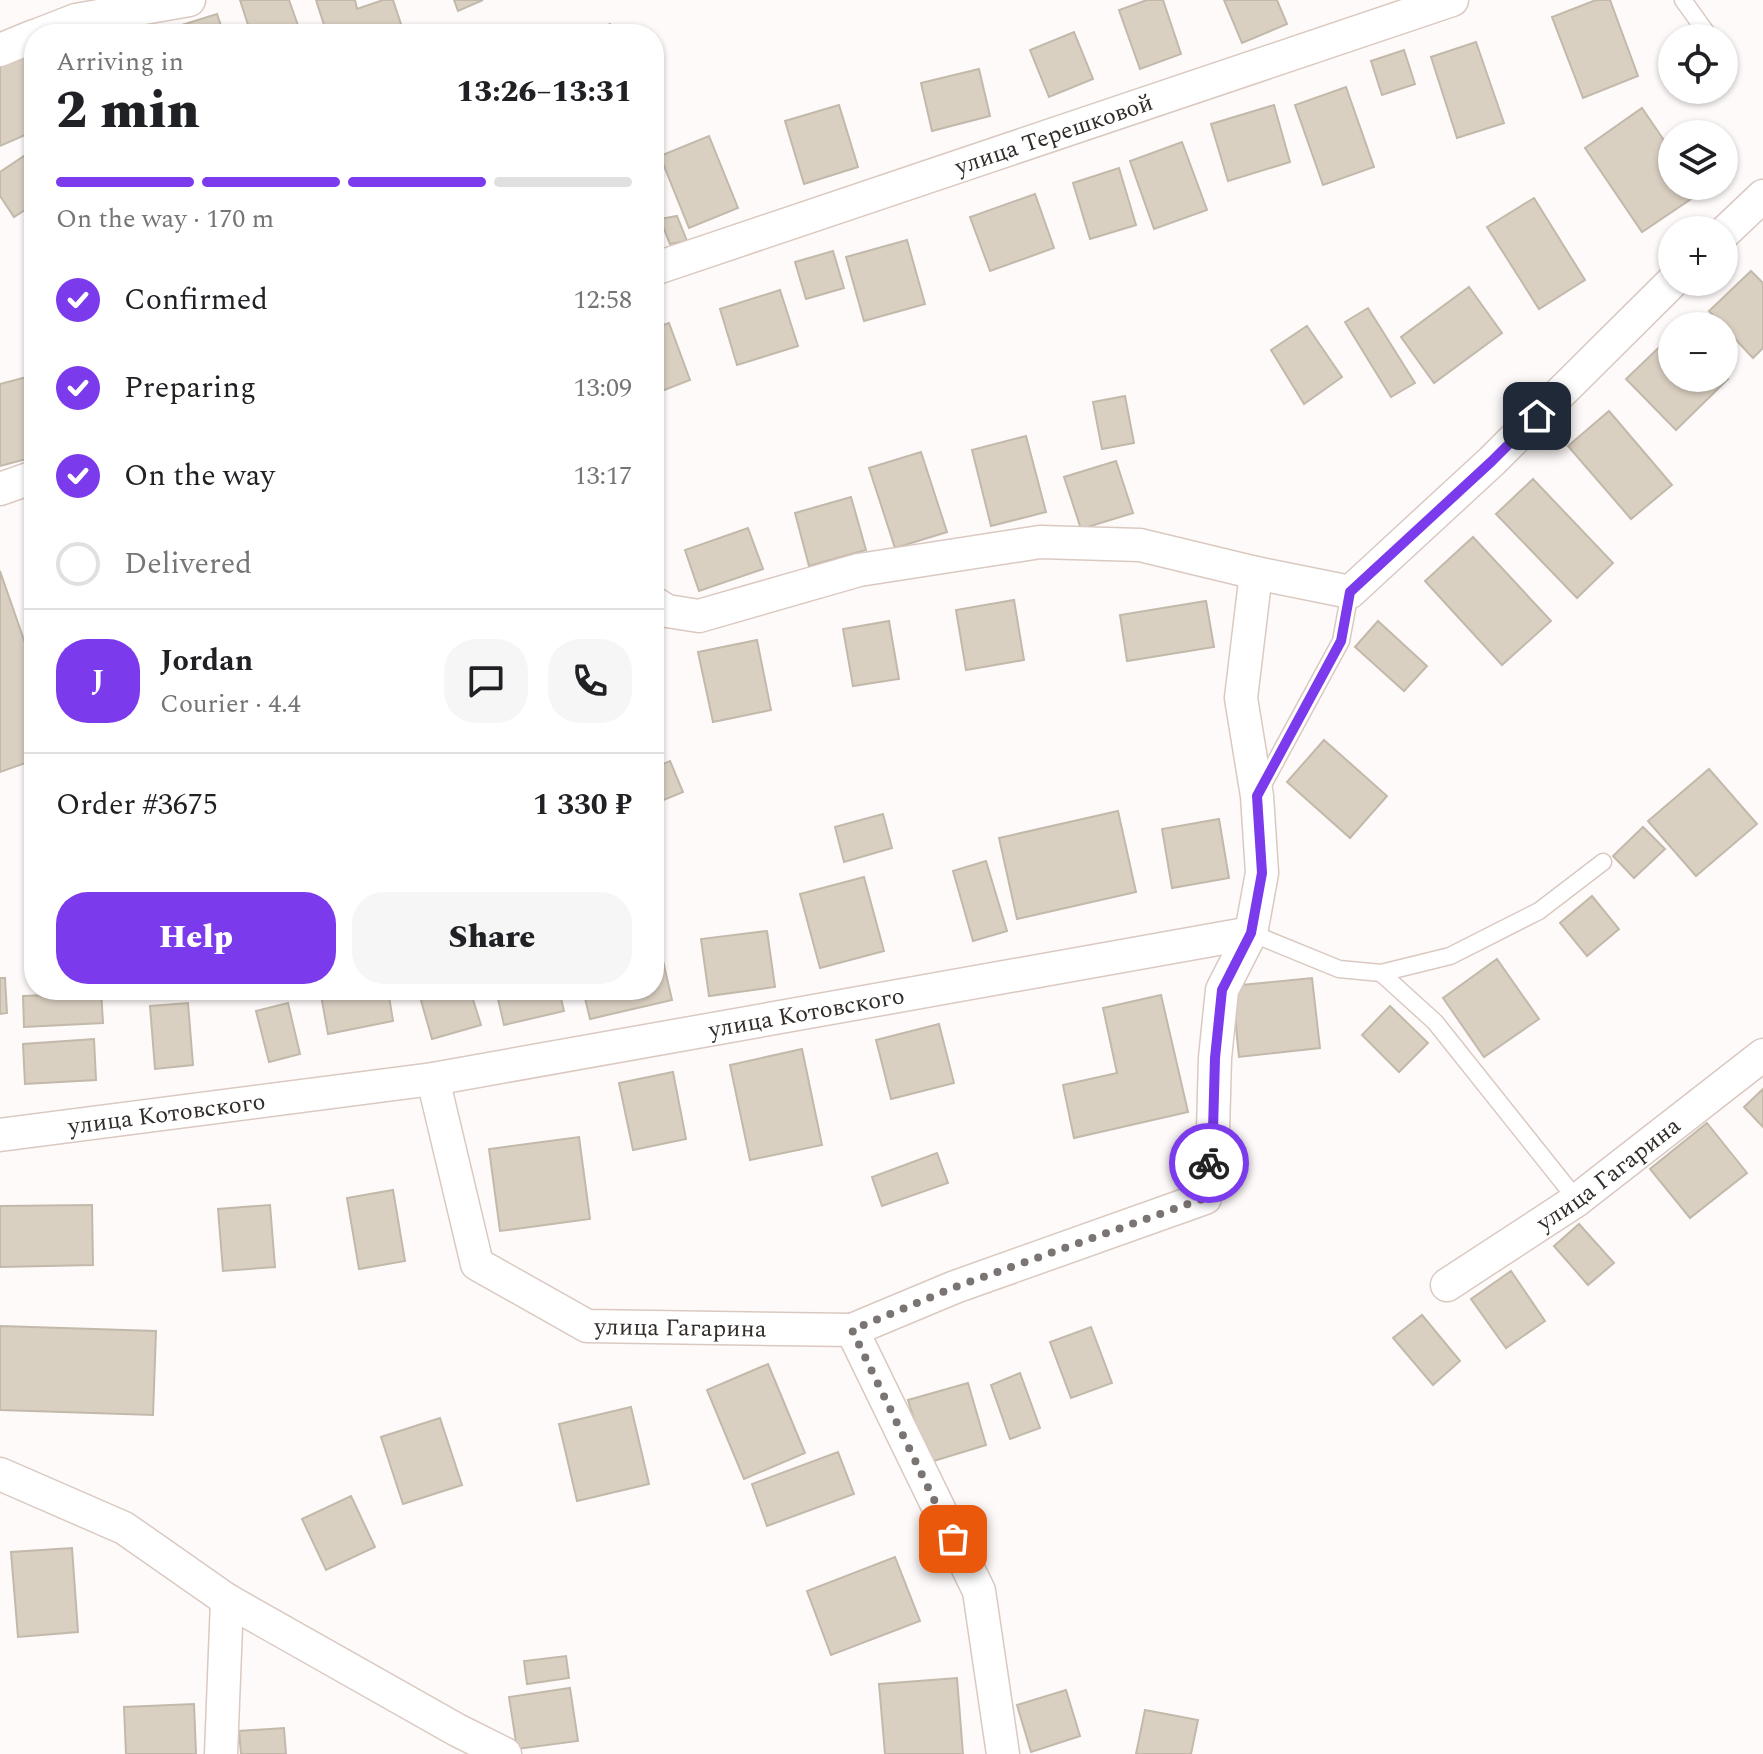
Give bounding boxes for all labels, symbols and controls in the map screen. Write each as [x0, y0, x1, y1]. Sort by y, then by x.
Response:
map controls [1658, 24, 1738, 392]
button: locate [1658, 24, 1738, 104]
text: Arriving in [56, 42, 184, 82]
text: 13:26–13:31 [456, 69, 632, 115]
text: 2 min [56, 72, 200, 151]
street label: улица Терешковой [949, 85, 1158, 186]
button: layers [1658, 120, 1738, 200]
text: On the way · 170 m [56, 199, 274, 239]
button: + [1658, 216, 1738, 296]
text: Confirmed [124, 277, 268, 323]
icon: check [56, 278, 100, 322]
text: 12:58 [573, 280, 632, 320]
button: − [1658, 312, 1738, 392]
text: Preparing [124, 365, 256, 411]
icon: check [56, 366, 100, 410]
text: 13:09 [573, 368, 632, 408]
pin [1503, 382, 1571, 450]
icon: home [1515, 394, 1559, 438]
text: On the way [124, 453, 275, 499]
icon: check [56, 454, 100, 498]
text: 13:17 [573, 456, 632, 496]
text: Delivered [124, 541, 252, 587]
text: Jordan [160, 638, 253, 684]
button: chat [444, 639, 528, 723]
button: phone [548, 639, 632, 723]
text: J [92, 658, 104, 704]
text: Courier · 4.4 [160, 684, 301, 724]
text: Order #3675 [56, 782, 218, 828]
text: 1 330 ₽ [533, 782, 632, 828]
button: Help [56, 892, 336, 984]
button: Share [352, 892, 632, 984]
street label: улица Котовского [705, 978, 908, 1049]
street label: улица Котовского [65, 1084, 267, 1145]
street label: улица Гагарина [1529, 1108, 1689, 1241]
courier [1169, 1123, 1249, 1203]
icon: bike [1187, 1141, 1231, 1185]
street label: улица Гагарина [593, 1309, 767, 1348]
pin [919, 1505, 987, 1573]
icon: bag [931, 1517, 975, 1561]

